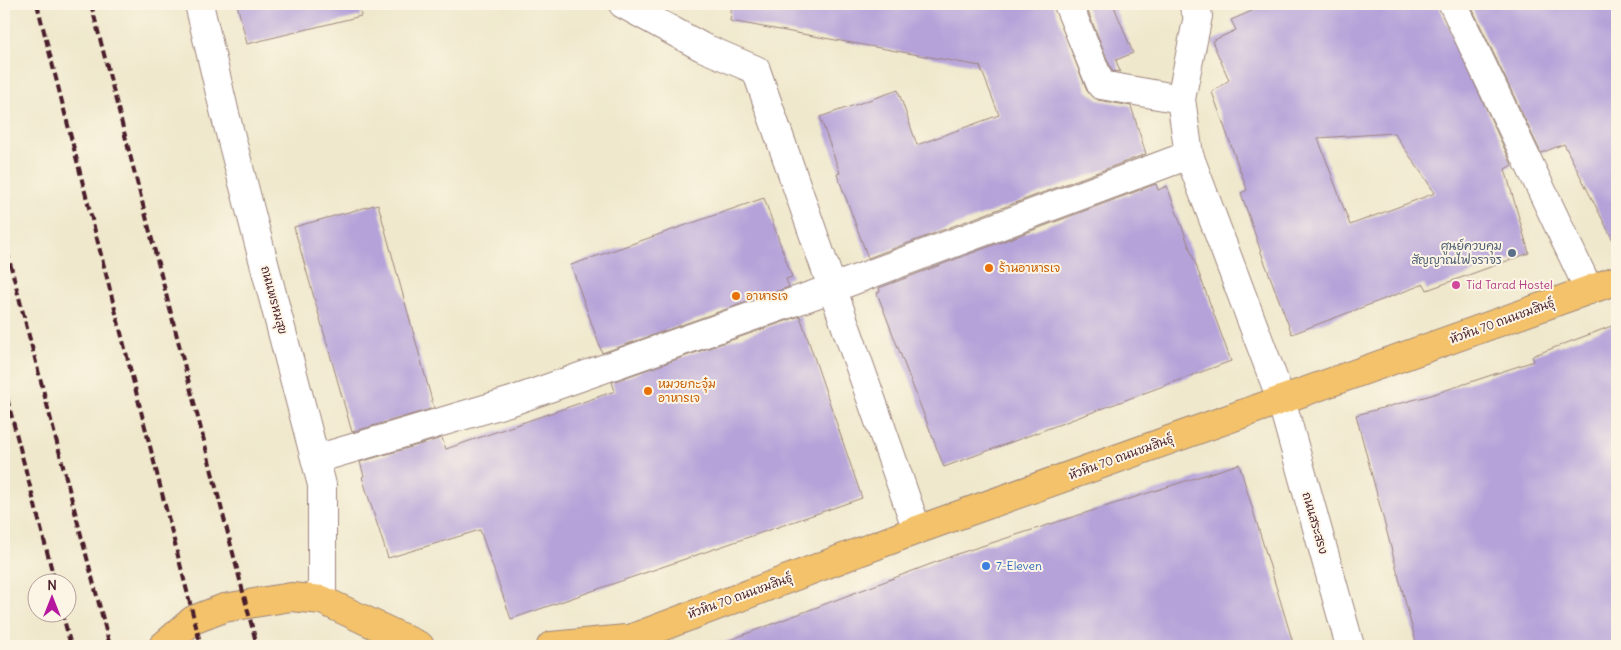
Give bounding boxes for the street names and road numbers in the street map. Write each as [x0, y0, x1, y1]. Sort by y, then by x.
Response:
street label: ถนนพรหมสุข [256, 264, 291, 336]
street label: หัวหิน 70 ถนนชมสินธุ์ [1447, 294, 1557, 348]
street label: หัวหิน 70 ถนนชมสินธุ์ [1066, 430, 1176, 484]
street label: ถนนสระสรง [1299, 490, 1332, 556]
street label: หัวหิน 70 ถนนชมสินธุ์ [685, 569, 795, 623]

